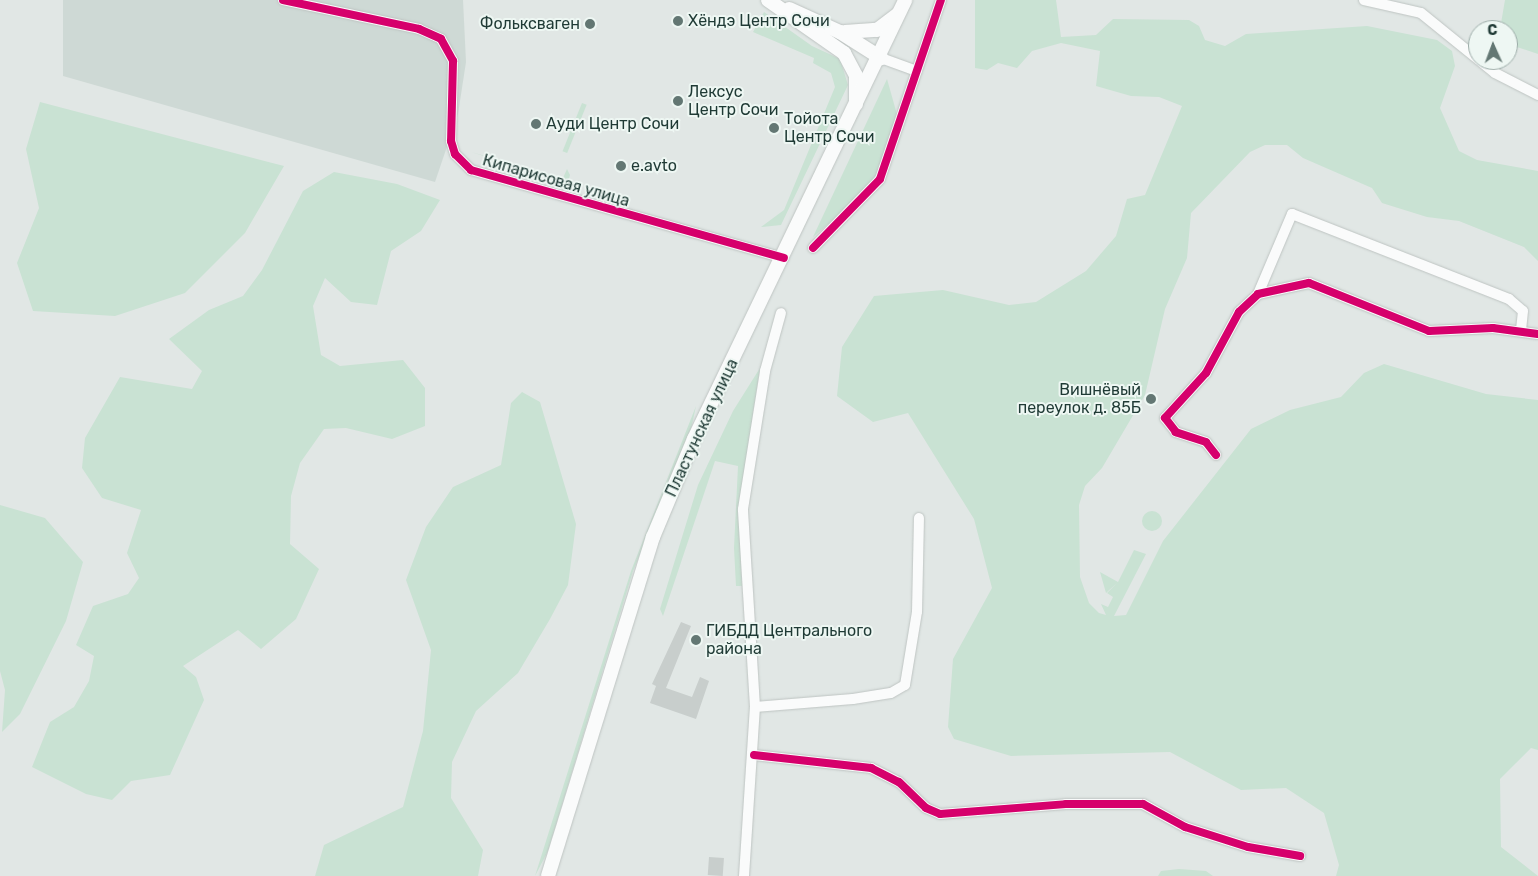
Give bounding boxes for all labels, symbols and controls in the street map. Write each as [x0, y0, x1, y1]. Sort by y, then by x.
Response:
place label: Хёндэ Центр Сочи [688, 11, 830, 31]
place label: Фольксваген [480, 14, 580, 34]
marker: Хёндэ Центр Сочи [672, 15, 684, 27]
marker: Фольксваген [584, 18, 596, 30]
north arrow [1468, 20, 1518, 70]
text: С [1487, 22, 1498, 39]
place label: Лексус Центр Сочи [688, 82, 778, 120]
marker: Лексус Центр Сочи [672, 95, 684, 107]
place label: Тойота Центр Сочи [784, 109, 874, 147]
place label: Ауди Центр Сочи [546, 114, 679, 134]
marker: Ауди Центр Сочи [530, 118, 542, 130]
marker: Тойота Центр Сочи [768, 122, 780, 134]
street label: Кипарисовая улица [480, 151, 632, 211]
place label: e.avto [631, 156, 677, 176]
marker: e.avto [615, 160, 627, 172]
street label: Пластунская улица [662, 356, 742, 500]
place label: Вишнёвый переулок д. 85Б [1018, 380, 1141, 418]
marker: Вишнёвый переулок д. 85Б [1145, 393, 1157, 405]
place label: ГИБДД Центрального района [706, 621, 872, 659]
marker: ГИБДД Центрального района [690, 634, 702, 646]

